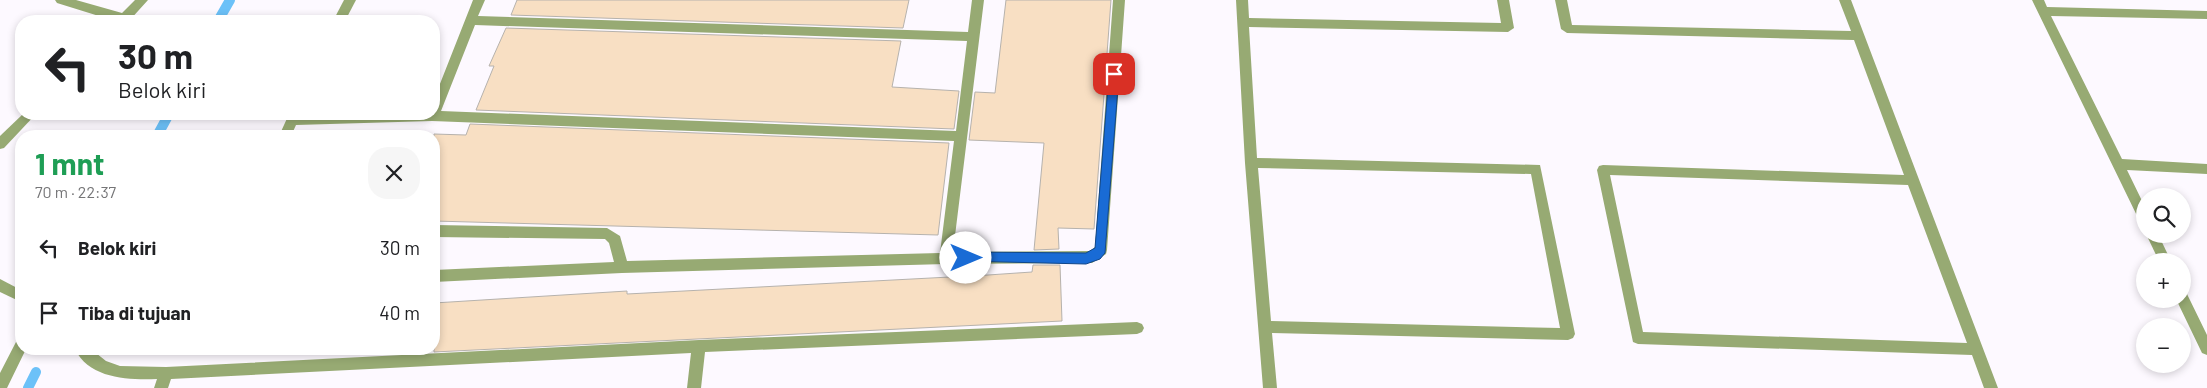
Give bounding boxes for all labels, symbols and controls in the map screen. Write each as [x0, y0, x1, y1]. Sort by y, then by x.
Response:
text: 30 m [118, 34, 193, 76]
icon: left [35, 35, 100, 100]
pin [1093, 53, 1135, 95]
icon: arrive [1100, 60, 1128, 88]
text: Belok kiri [118, 76, 206, 102]
text: 1 mnt [35, 145, 104, 181]
button: close [368, 147, 420, 199]
text: 70 m · 22:37 [35, 182, 116, 201]
map controls [2136, 188, 2191, 373]
button: search [2136, 188, 2191, 243]
position arrow [939, 231, 991, 283]
icon: left [35, 234, 63, 262]
text: Belok kiri [78, 236, 156, 259]
text: 30 m [380, 236, 420, 259]
button: + [2136, 253, 2191, 308]
icon: arrive [35, 299, 63, 327]
text: Tiba di tujuan [78, 301, 191, 324]
text: 40 m [379, 301, 420, 324]
button: − [2136, 318, 2191, 373]

